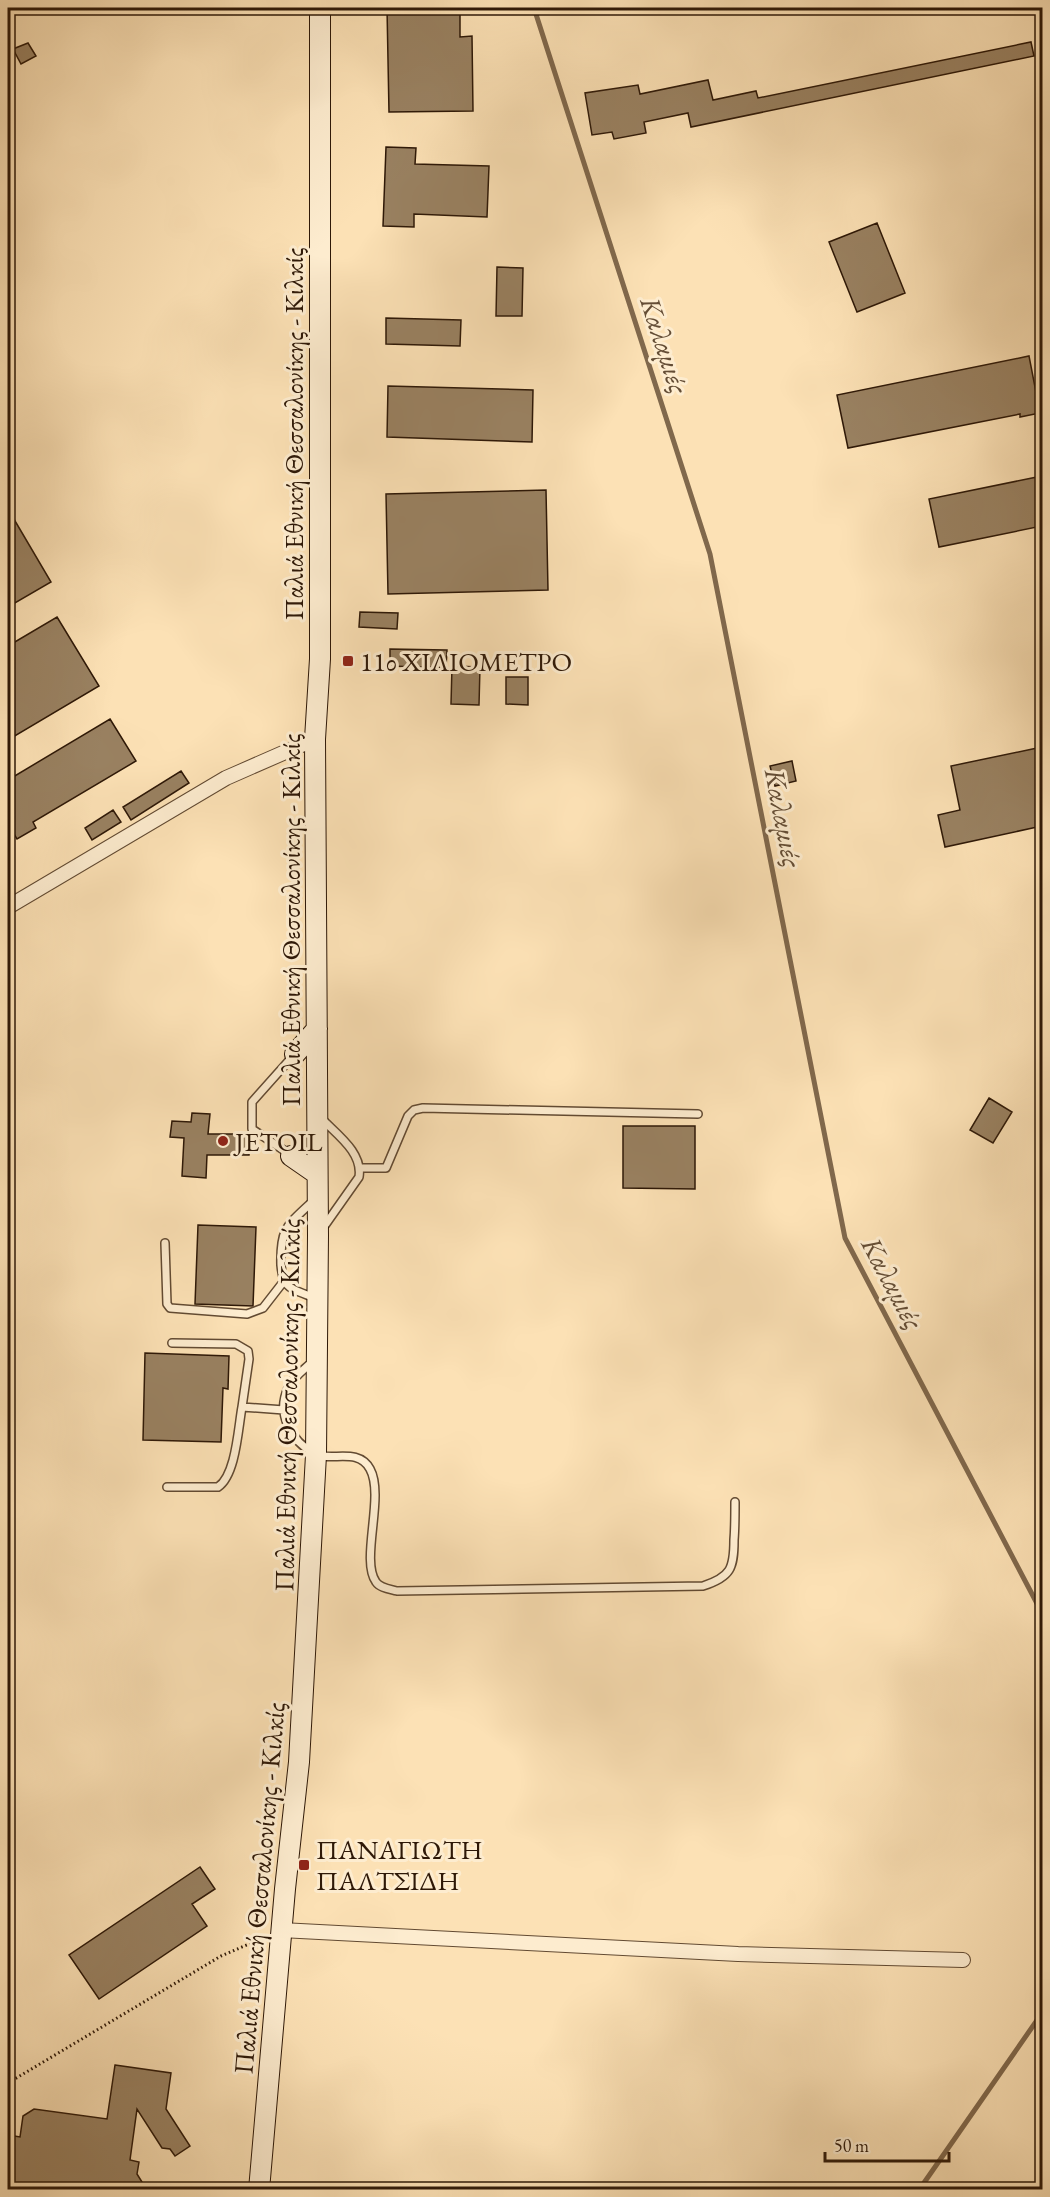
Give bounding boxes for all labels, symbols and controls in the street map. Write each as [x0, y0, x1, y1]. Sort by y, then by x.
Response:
street label: Παλιά Εθνική Θεσσαλονίκης - Κιλκίς [276, 247, 311, 621]
water label: Καλαμιές [632, 291, 698, 398]
place label: 11ο ΧΙΛΙΟΜΕΤΡΟ [360, 644, 572, 679]
marker: 11ο ΧΙΛΙΟΜΕΤΡΟ [341, 654, 355, 668]
street label: Παλιά Εθνική Θεσσαλονίκης - Κιλκίς [273, 733, 308, 1107]
water label: Καλαμιές [757, 764, 811, 871]
place label: JETOIL [233, 1124, 323, 1159]
marker: JETOIL [216, 1134, 230, 1148]
street label: Παλιά Εθνική Θεσσαλονίκης - Κιλκίς [266, 1218, 308, 1592]
water label: Καλαμιές [853, 1229, 933, 1336]
street label: Παλιά Εθνική Θεσσαλονίκης - Κιλκίς [225, 1701, 293, 2075]
place label: ΠΑΝΑΓΙΩΤΗ ΠΑΛΤΣΙΔΗ [316, 1832, 483, 1898]
marker: ΠΑΝΑΓΙΩΤΗ ΠΑΛΤΣΙΔΗ [297, 1858, 311, 1872]
scale bar [825, 2125, 950, 2163]
text: 50 m [834, 2134, 869, 2157]

